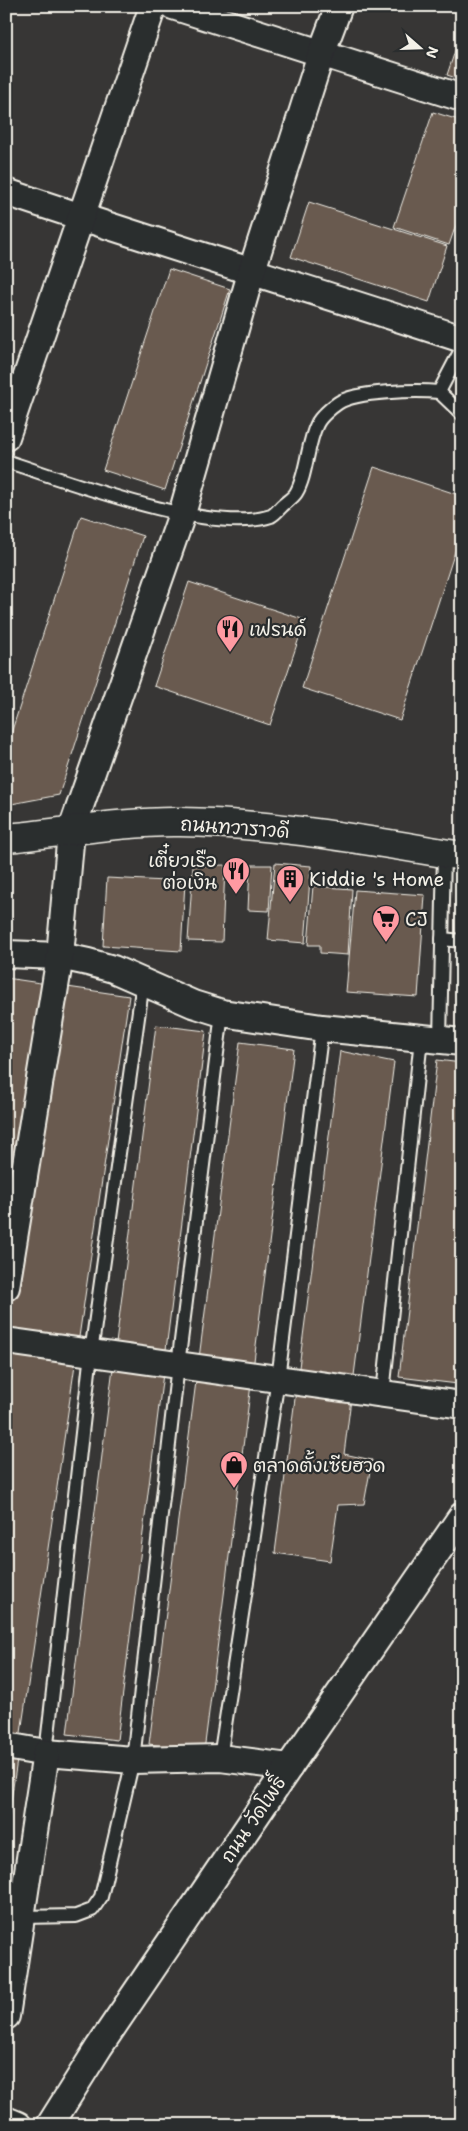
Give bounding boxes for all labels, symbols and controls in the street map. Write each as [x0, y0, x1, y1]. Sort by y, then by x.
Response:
north arrow [396, 22, 446, 72]
text: N [422, 44, 443, 61]
restaurant icon: เฟรนด์ [215, 614, 245, 653]
place label: เฟรนด์ [249, 617, 307, 642]
street label: ถนนทวาราวดี [180, 811, 290, 844]
place label: เตี๋ยวเรือ ต่อเงิน [148, 843, 217, 895]
restaurant icon: เตี๋ยวเรือ ต่อเงิน [221, 856, 251, 895]
building icon: Kiddie 's Home [275, 864, 305, 903]
place label: Kiddie 's Home [309, 867, 444, 892]
supermarket icon: CJ [371, 904, 401, 943]
place label: CJ [405, 907, 428, 932]
shop icon: ตลาดตั้งเซียฮวด [219, 1450, 249, 1489]
place label: ตลาดตั้งเซียฮวด [253, 1450, 386, 1478]
street label: ถนน วัดโพธิ์ [212, 1768, 292, 1868]

